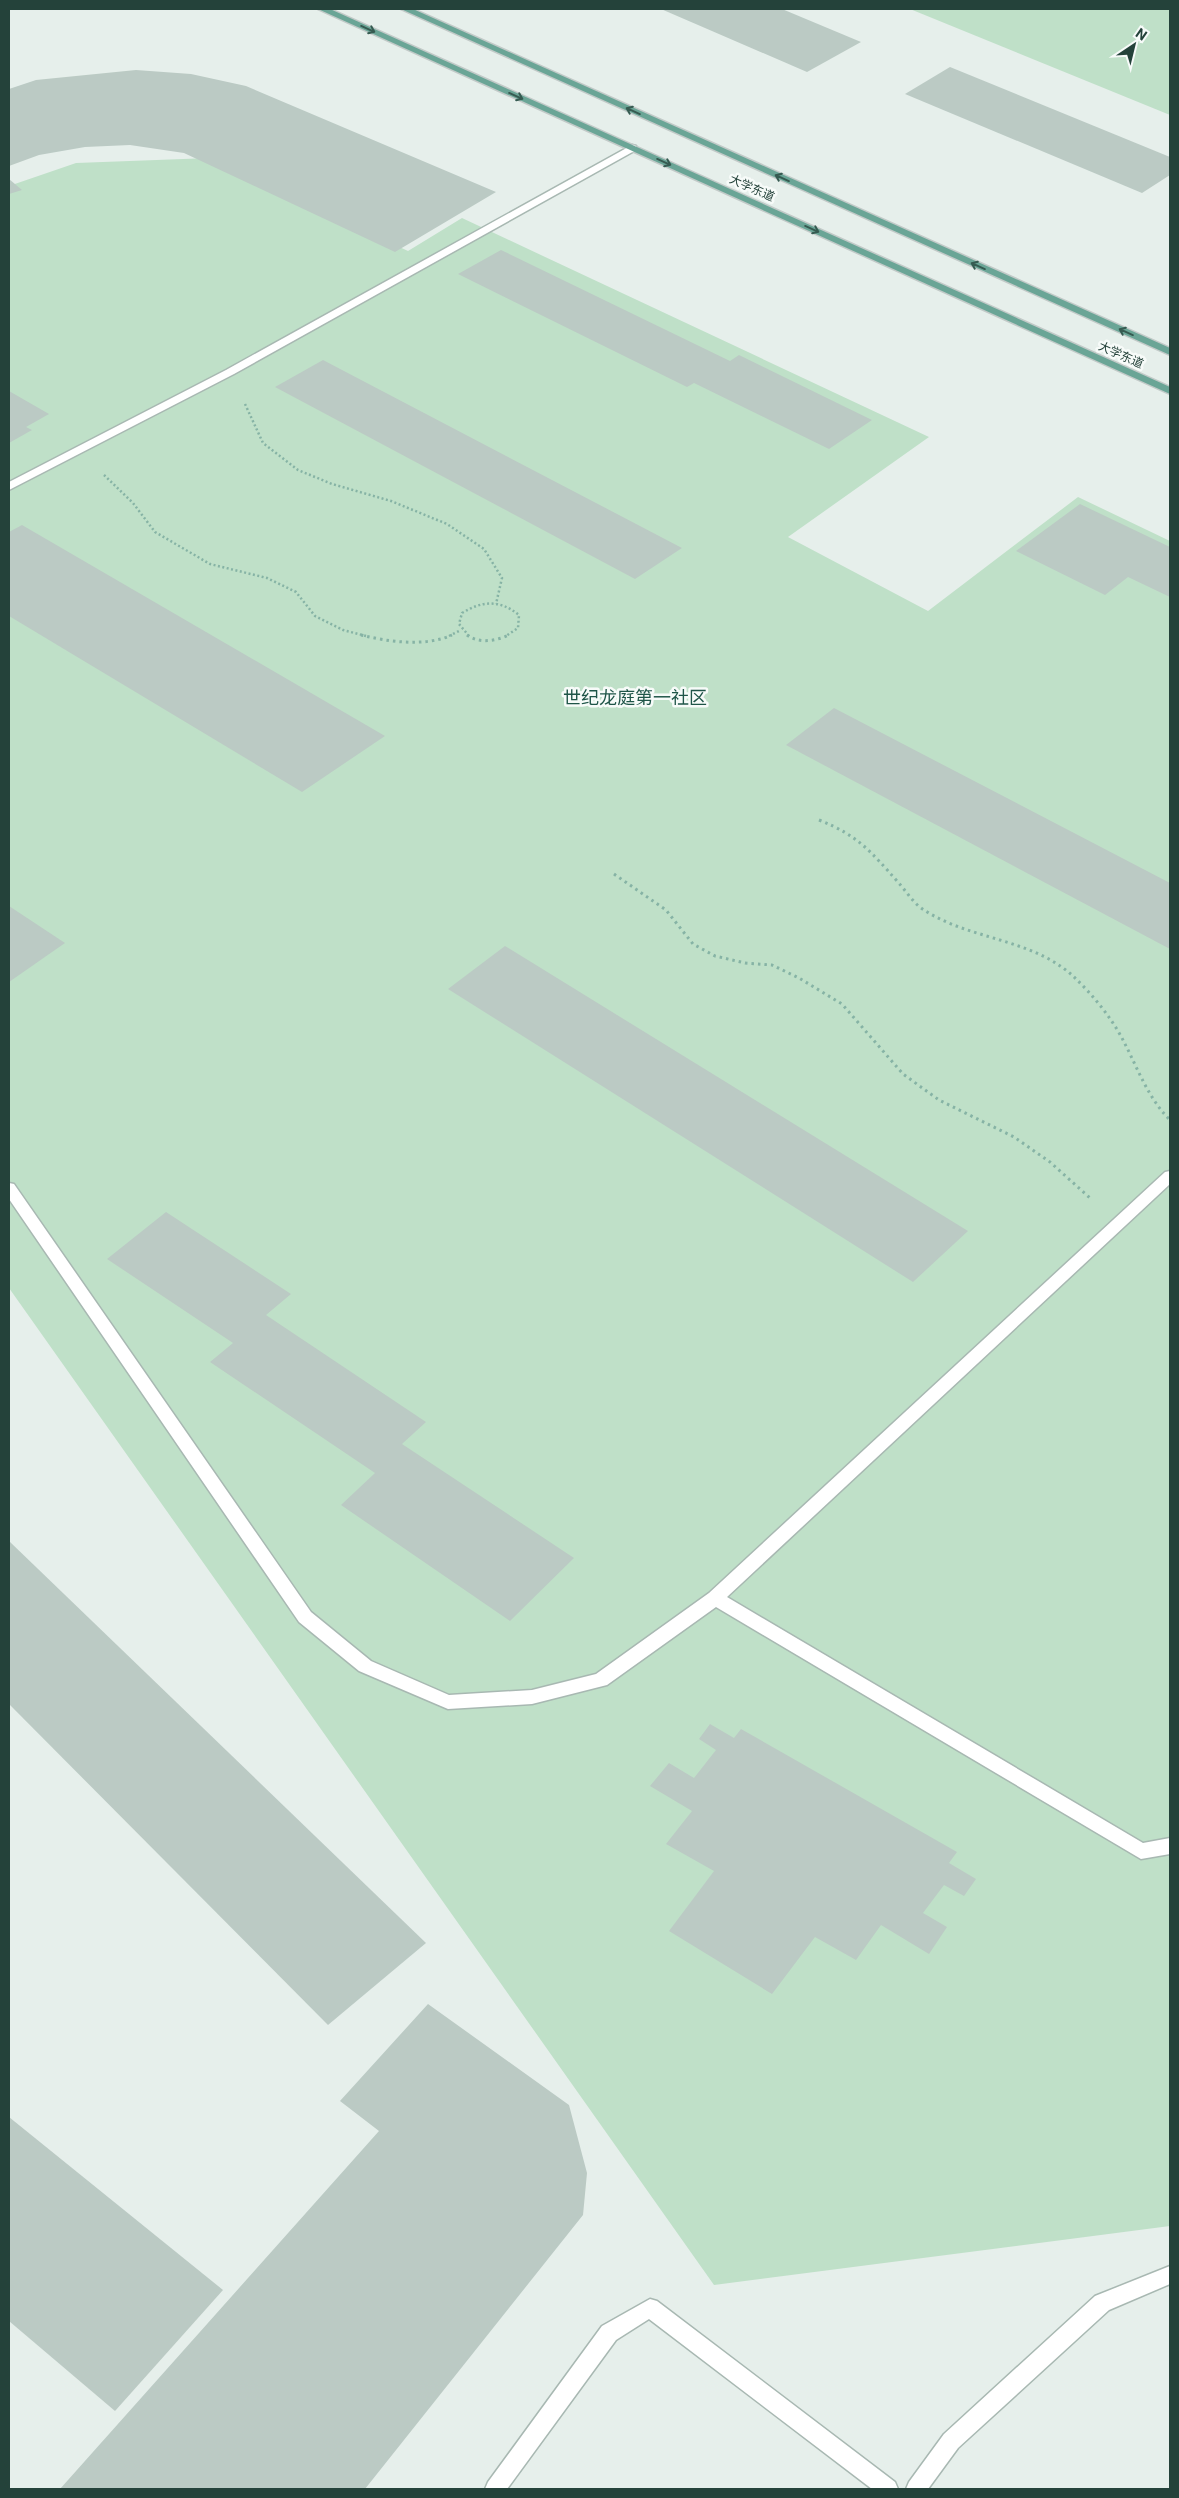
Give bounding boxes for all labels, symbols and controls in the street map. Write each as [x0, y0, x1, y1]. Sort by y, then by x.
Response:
north arrow [1109, 20, 1159, 70]
one-way arrow [360, 24, 375, 34]
text: N [1133, 25, 1150, 44]
one-way arrow [508, 91, 523, 101]
one-way arrow [626, 106, 641, 115]
one-way arrow [656, 158, 671, 168]
street label: 大学东道 [727, 172, 777, 204]
one-way arrow [774, 172, 789, 182]
one-way arrow [804, 225, 819, 235]
one-way arrow [971, 260, 986, 270]
one-way arrow [1119, 327, 1134, 337]
street label: 大学东道 [1096, 339, 1146, 371]
district label: 世纪龙庭第一社区 [563, 687, 707, 708]

